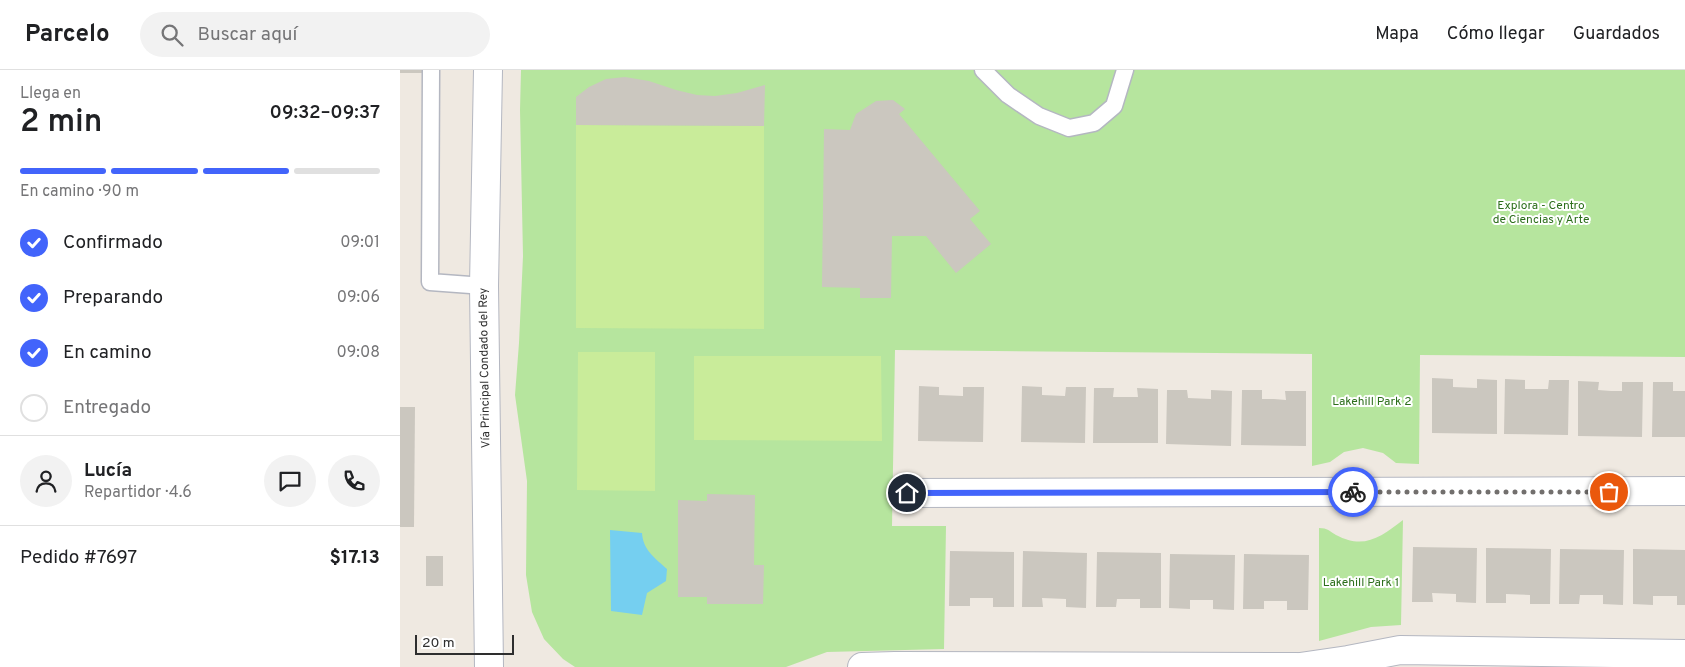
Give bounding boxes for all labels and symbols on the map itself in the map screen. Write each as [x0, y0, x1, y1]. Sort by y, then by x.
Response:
park label: Explora - Centro de Ciencias y Arte [1493, 198, 1589, 228]
street label: Vía Principal Condado del Rey [476, 288, 494, 448]
park label: Lakehill Park 2 [1332, 394, 1412, 410]
courier [1328, 467, 1378, 517]
pin [1588, 471, 1630, 513]
pin [886, 472, 928, 514]
park label: Lakehill Park 1 [1323, 575, 1399, 591]
scale bar [415, 632, 514, 655]

